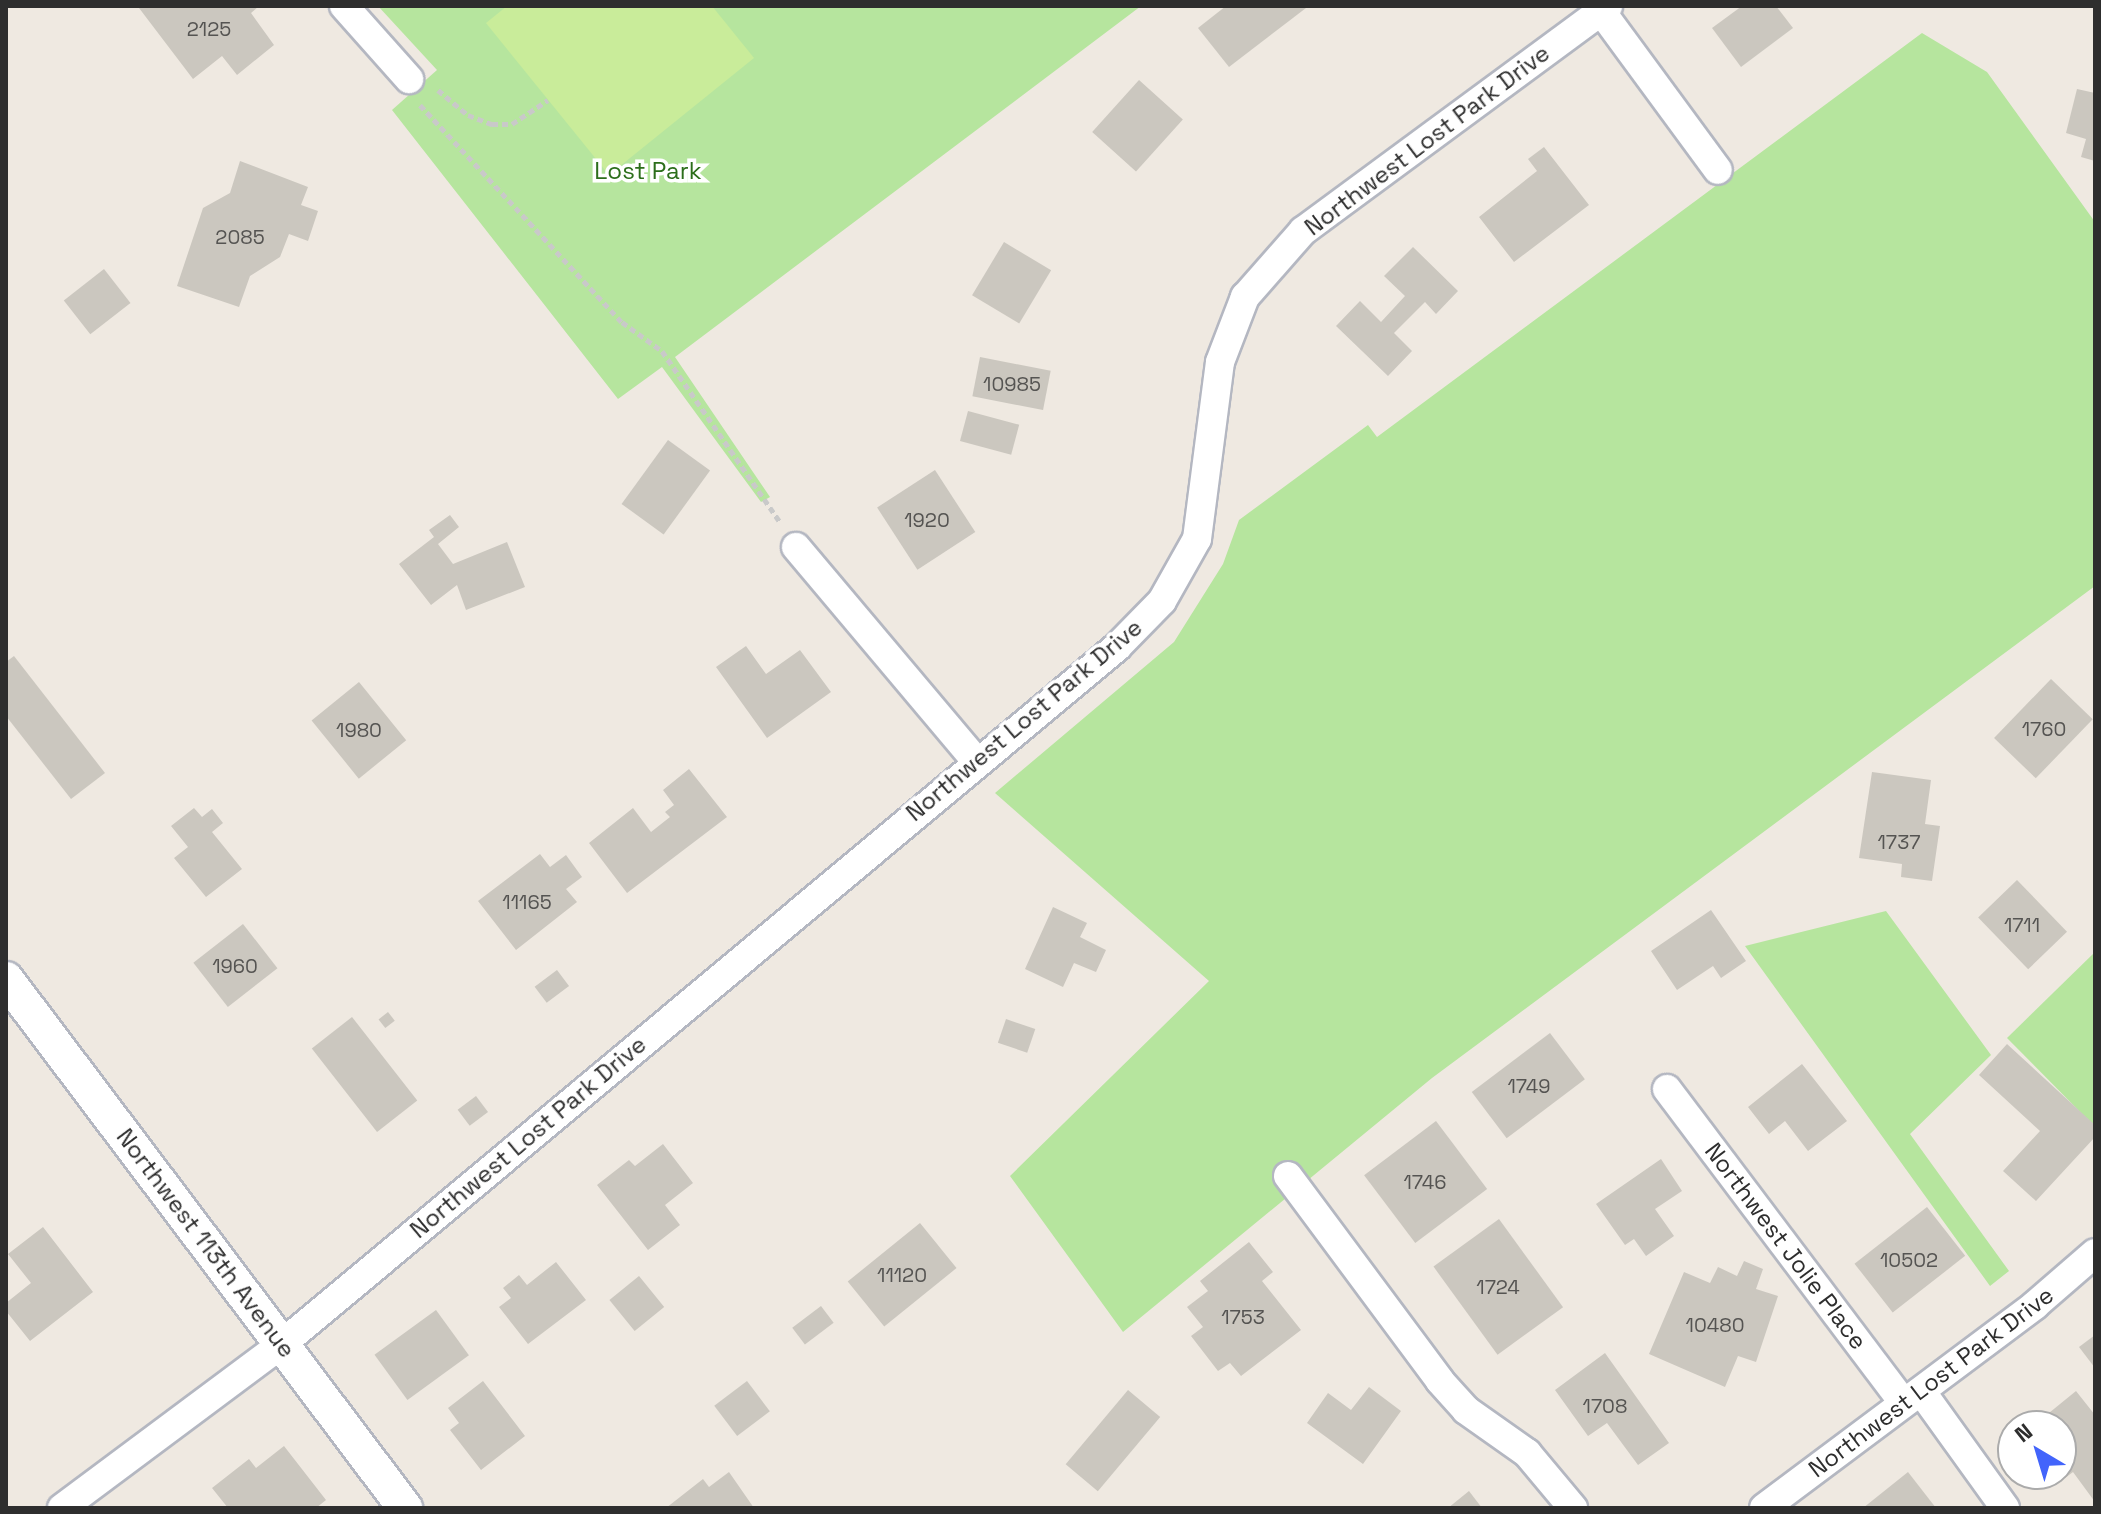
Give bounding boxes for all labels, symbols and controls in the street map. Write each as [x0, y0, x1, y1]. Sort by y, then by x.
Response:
house number: 2125 [187, 17, 231, 41]
street label: Northwest Lost Park Drive [1299, 38, 1555, 242]
park label: Lost Park [594, 157, 702, 185]
house number: 2085 [215, 225, 265, 249]
house number: 10985 [983, 372, 1041, 396]
house number: 1920 [904, 508, 950, 532]
street label: Northwest Lost Park Drive [900, 613, 1148, 827]
house number: 1760 [2022, 717, 2066, 741]
house number: 1980 [336, 718, 382, 742]
house number: 1737 [1878, 830, 1920, 854]
house number: 11165 [502, 890, 552, 914]
house number: 1711 [2004, 913, 2040, 937]
house number: 1960 [212, 954, 258, 978]
street label: Northwest Lost Park Drive [404, 1030, 652, 1244]
house number: 1749 [1507, 1074, 1551, 1098]
street label: Northwest 113th Avenue [110, 1123, 302, 1363]
street label: Northwest Jolie Place [1699, 1137, 1873, 1355]
house number: 1746 [1403, 1170, 1447, 1194]
house number: 10502 [1880, 1248, 1938, 1272]
house number: 11120 [877, 1263, 927, 1287]
house number: 1724 [1476, 1275, 1520, 1299]
street label: Northwest Lost Park Drive [1803, 1280, 2059, 1484]
house number: 1753 [1221, 1305, 1265, 1329]
house number: 10480 [1686, 1313, 1744, 1337]
house number: 1708 [1583, 1394, 1627, 1418]
north arrow [1997, 1410, 2077, 1490]

